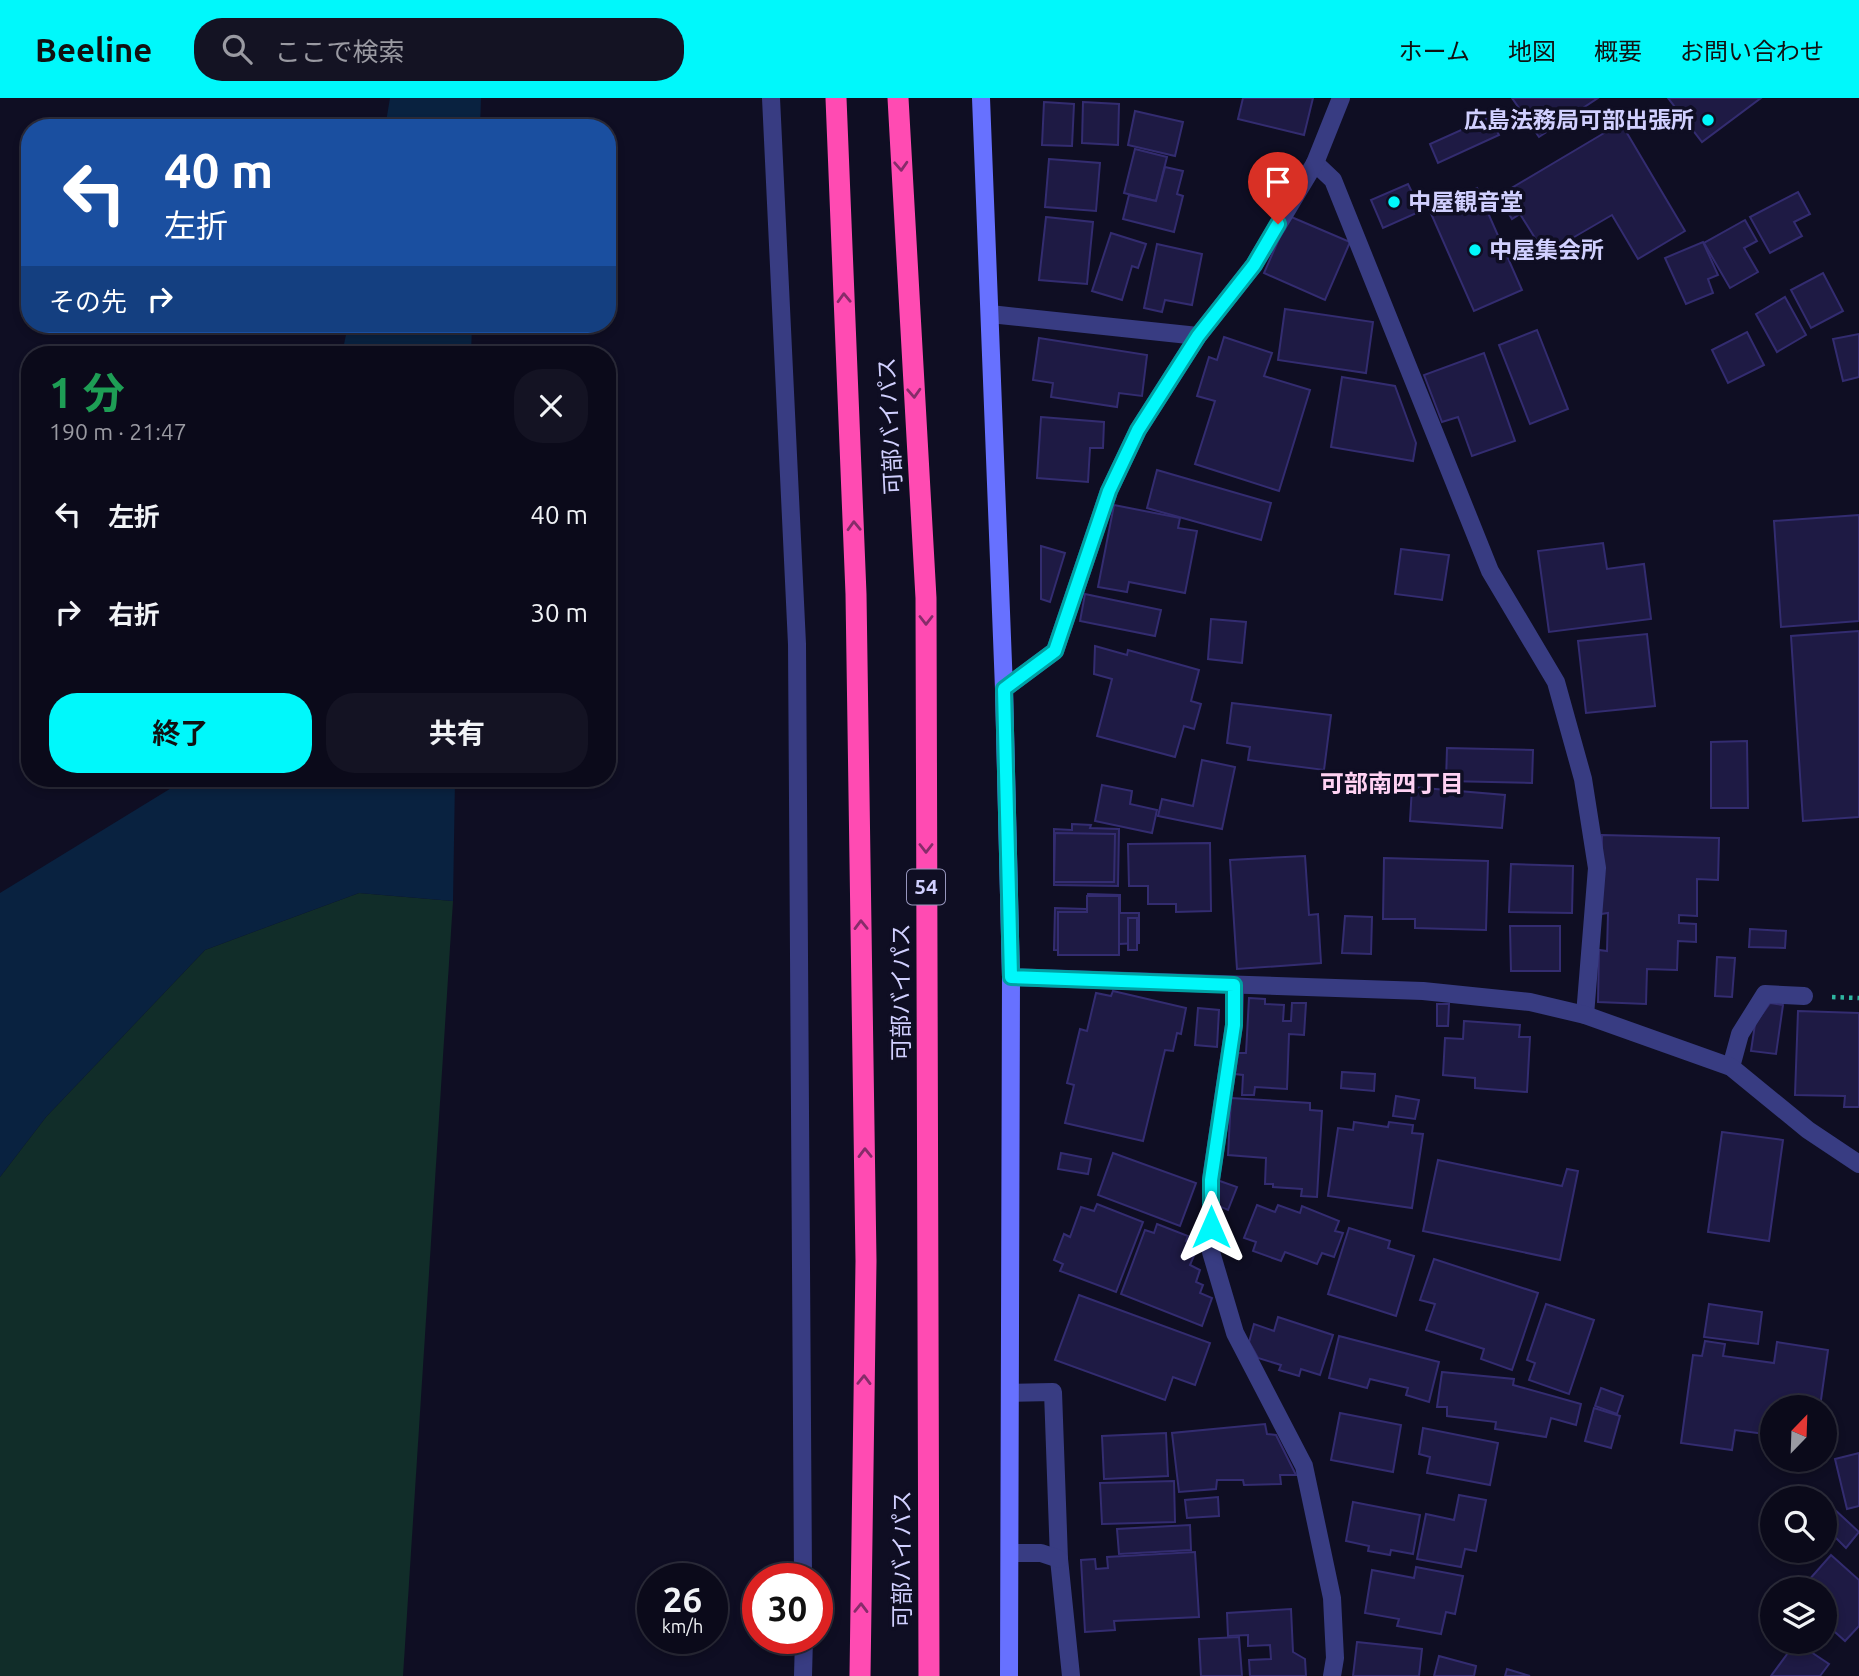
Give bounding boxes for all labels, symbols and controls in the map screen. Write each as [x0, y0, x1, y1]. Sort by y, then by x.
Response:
search box [194, 18, 684, 81]
icon: search [218, 30, 256, 68]
text: Beeline [35, 31, 152, 68]
text: ここで検索 [274, 37, 404, 66]
text: ホーム [1399, 38, 1470, 65]
text: 地図 [1508, 38, 1556, 65]
text: 概要 [1594, 38, 1642, 65]
text: お問い合わせ [1680, 38, 1824, 65]
place label: 広島法務局可部出張所 [1464, 107, 1694, 132]
marker: 広島法務局可部出張所 [1700, 112, 1716, 128]
text: 40 m [164, 142, 273, 197]
icon: left [49, 147, 140, 238]
pin [1248, 152, 1308, 224]
one-way arrow [894, 161, 909, 172]
icon: arrive [1259, 163, 1297, 201]
place label: 中屋観音堂 [1408, 189, 1523, 214]
marker: 中屋観音堂 [1386, 194, 1402, 210]
text: 左折 [164, 207, 228, 243]
place label: 中屋集会所 [1489, 237, 1604, 262]
marker: 中屋集会所 [1467, 242, 1483, 258]
icon: right [141, 280, 179, 318]
text: その先 [49, 287, 127, 316]
one-way arrow [837, 293, 852, 304]
street label: 可部バイパス [873, 357, 906, 495]
text: 1 分 [49, 369, 125, 416]
button: close [514, 369, 588, 443]
one-way arrow [907, 388, 922, 399]
text: 190 m · 21:47 [49, 419, 187, 444]
icon: left [49, 495, 87, 533]
text: 40 m [530, 500, 588, 529]
text: 左折 [108, 502, 160, 531]
one-way arrow [846, 520, 861, 531]
icon: right [49, 593, 87, 631]
text: 30 m [530, 598, 588, 627]
text: 右折 [108, 600, 160, 629]
one-way arrow [918, 616, 934, 626]
button: 終了 [49, 693, 312, 773]
button: 共有 [326, 693, 588, 773]
district label: 可部南四丁目 [1320, 770, 1464, 797]
one-way arrow [918, 843, 934, 854]
road number: 54 [907, 870, 945, 904]
one-way arrow [853, 920, 869, 930]
street label: 可部バイパス [888, 923, 913, 1061]
one-way arrow [857, 1147, 872, 1158]
position arrow [1174, 1190, 1248, 1264]
one-way arrow [856, 1375, 872, 1385]
north arrow [1760, 1395, 1838, 1472]
map controls [1760, 1395, 1837, 1654]
button: search [1760, 1486, 1837, 1563]
street label: 可部バイパス [889, 1490, 914, 1628]
speed limit sign: 30 [742, 1563, 833, 1654]
button: layers [1760, 1577, 1837, 1654]
text: 26 [663, 1579, 702, 1619]
one-way arrow [853, 1602, 869, 1613]
text: km/h [662, 1616, 703, 1636]

